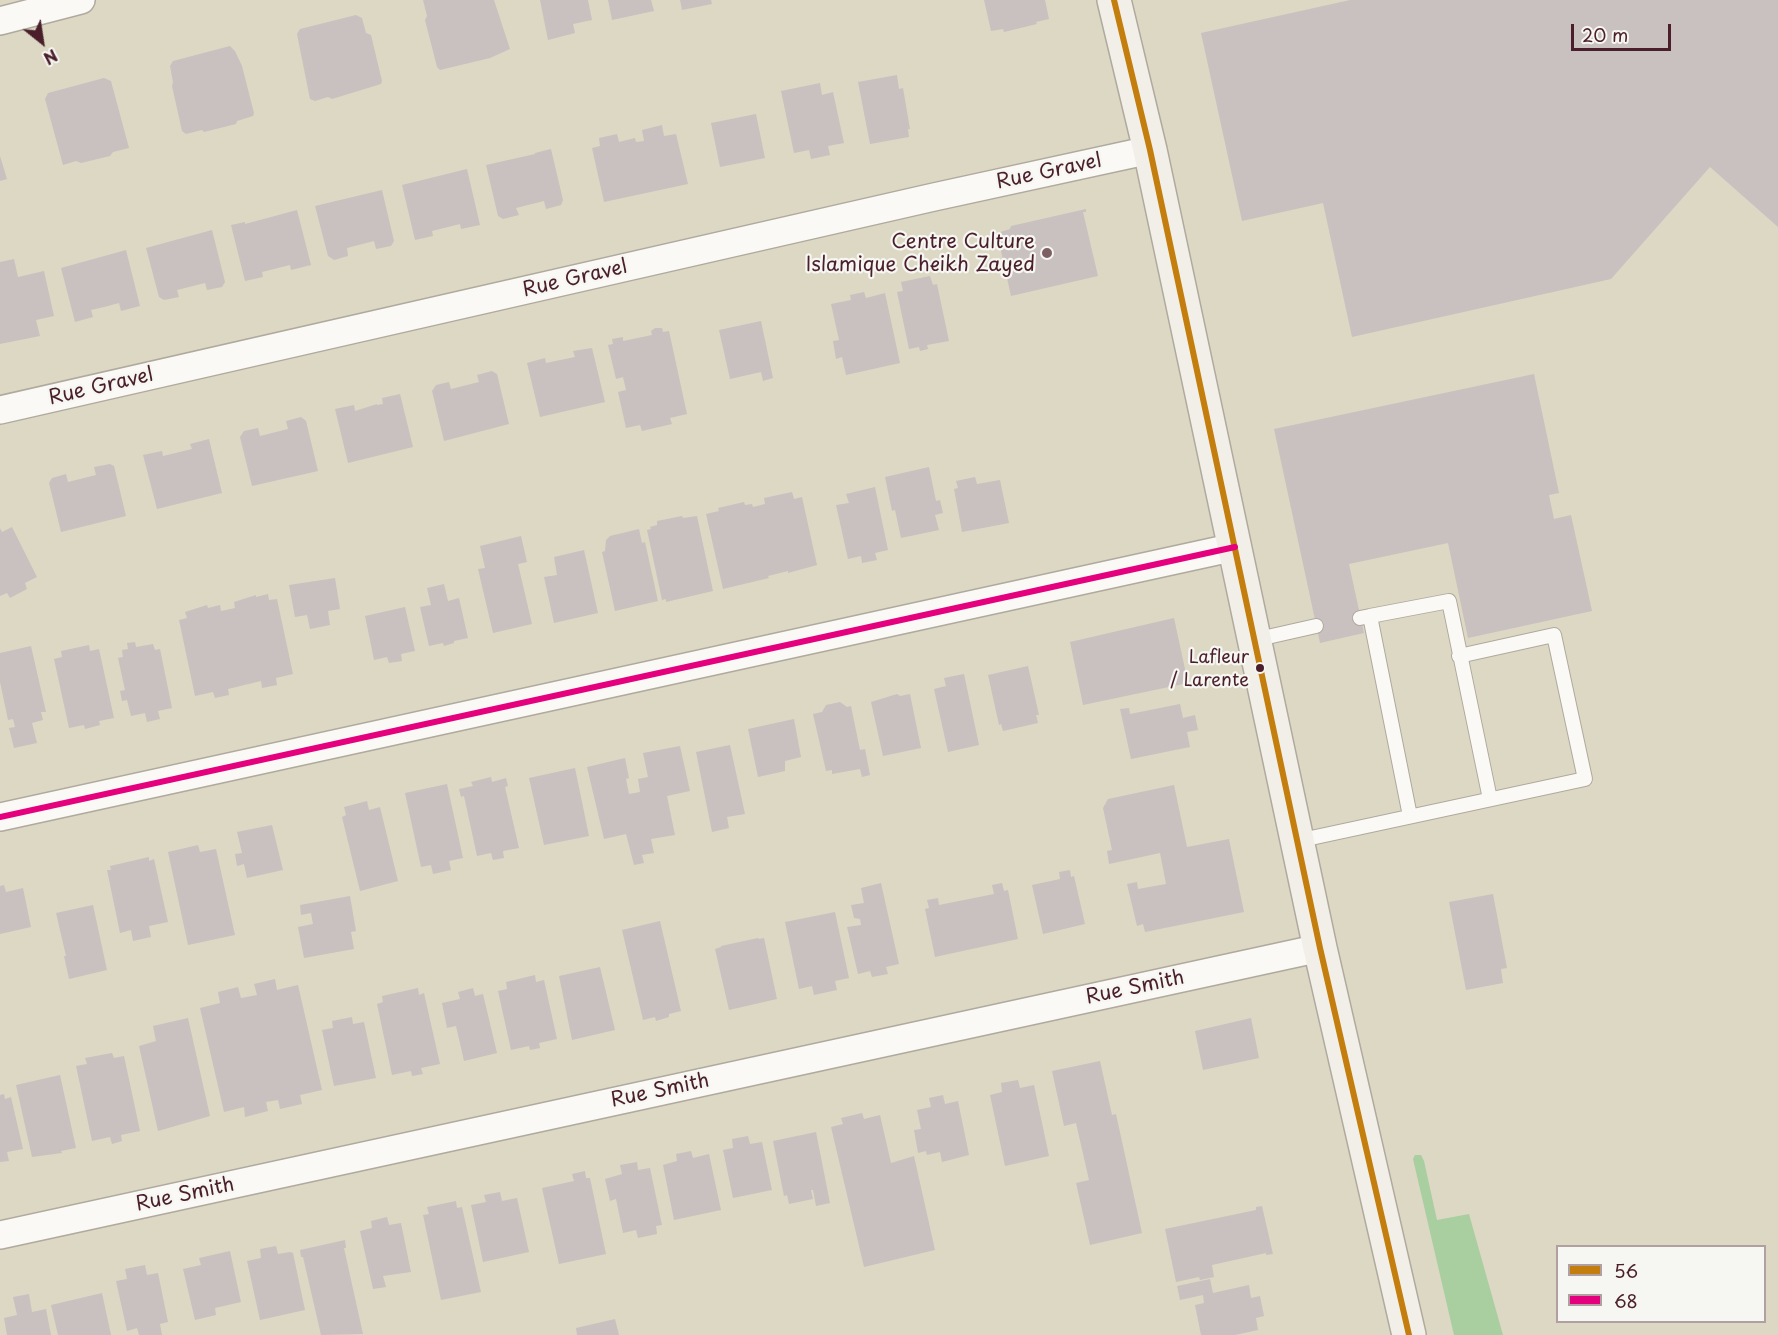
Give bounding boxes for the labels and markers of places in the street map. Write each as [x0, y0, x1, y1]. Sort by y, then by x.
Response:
place label: Centre Culture Islamique Cheikh Zayed [806, 230, 1035, 277]
marker: Centre Culture Islamique Cheikh Zayed [1040, 246, 1054, 260]
place label: Lafleur / Larente [1170, 647, 1249, 690]
marker: Lafleur / Larente [1254, 662, 1266, 674]

